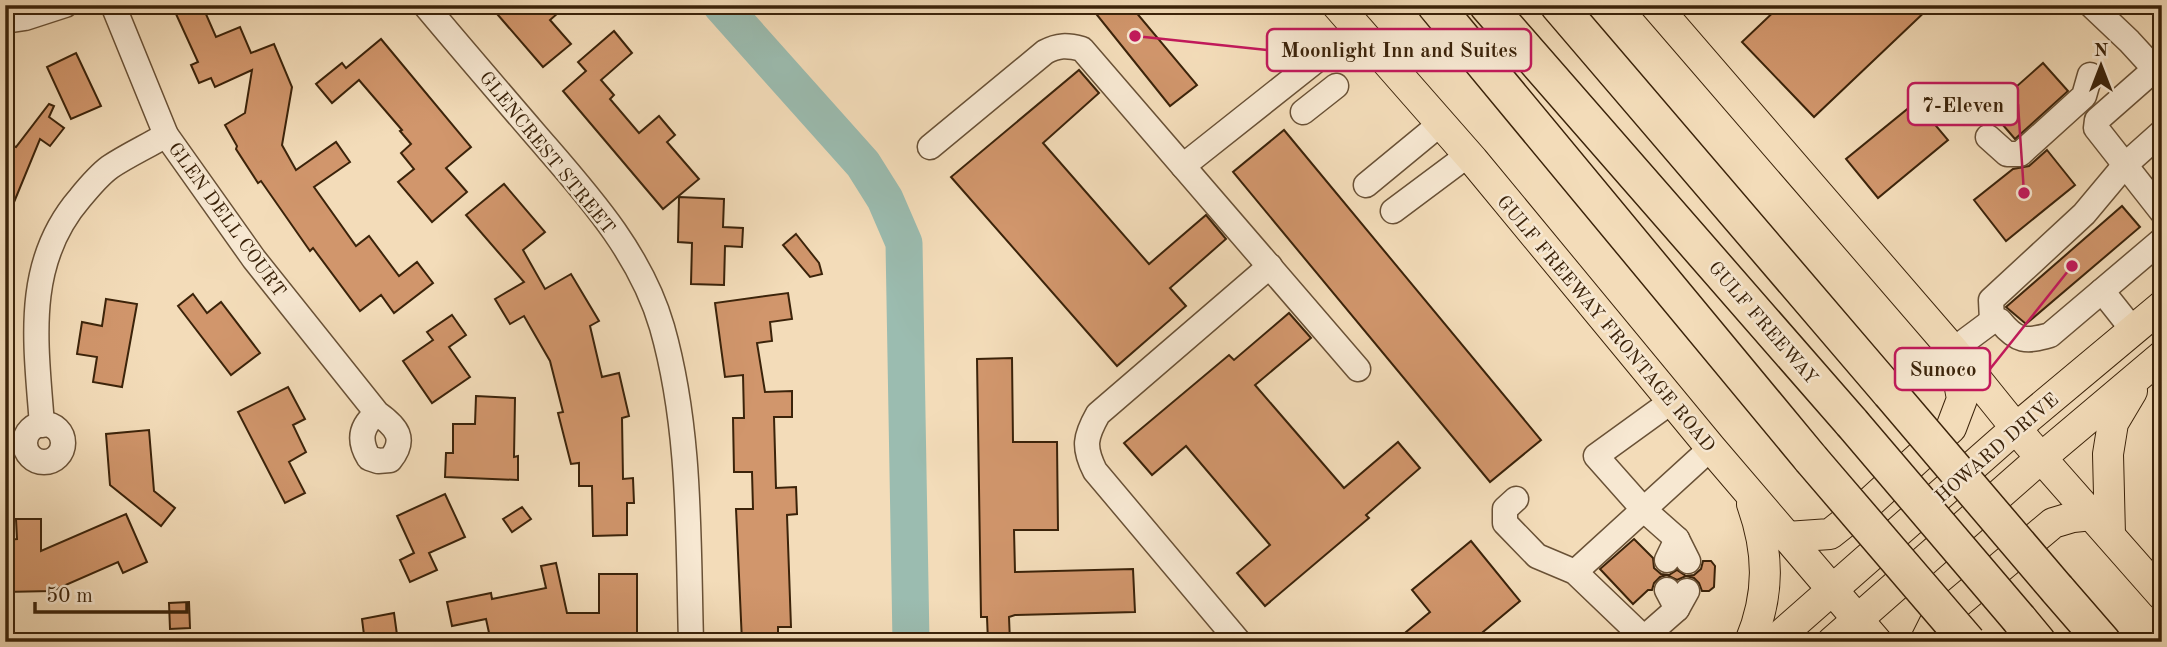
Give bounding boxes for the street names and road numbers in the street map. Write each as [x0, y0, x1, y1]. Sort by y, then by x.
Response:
street label: GLENCREST STREET [475, 69, 617, 238]
street label: GLEN DELL COURT [164, 140, 288, 301]
street label: GULF FREEWAY FRONTAGE ROAD [1492, 193, 1718, 456]
street label: GULF FREEWAY [1704, 259, 1820, 389]
street label: HOWARD DRIVE [1932, 390, 2063, 507]

